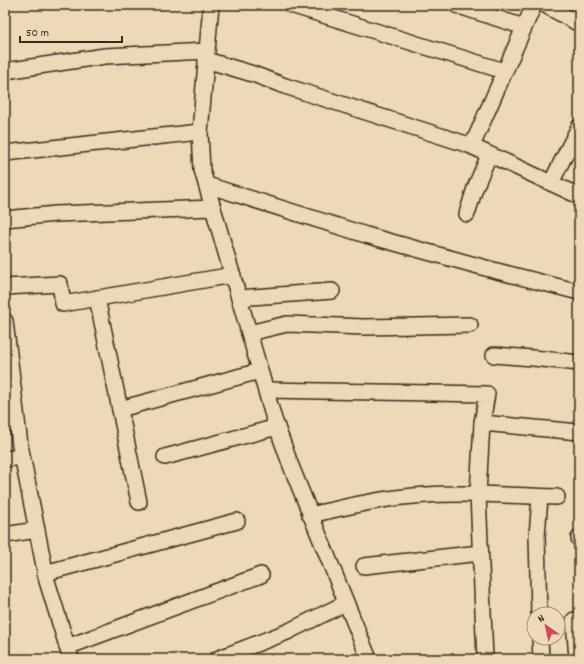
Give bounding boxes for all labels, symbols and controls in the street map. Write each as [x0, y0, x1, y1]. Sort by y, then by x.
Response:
scale bar [20, 18, 122, 44]
text: 50 m [26, 25, 49, 42]
north arrow [526, 606, 566, 646]
text: N [535, 611, 549, 628]

